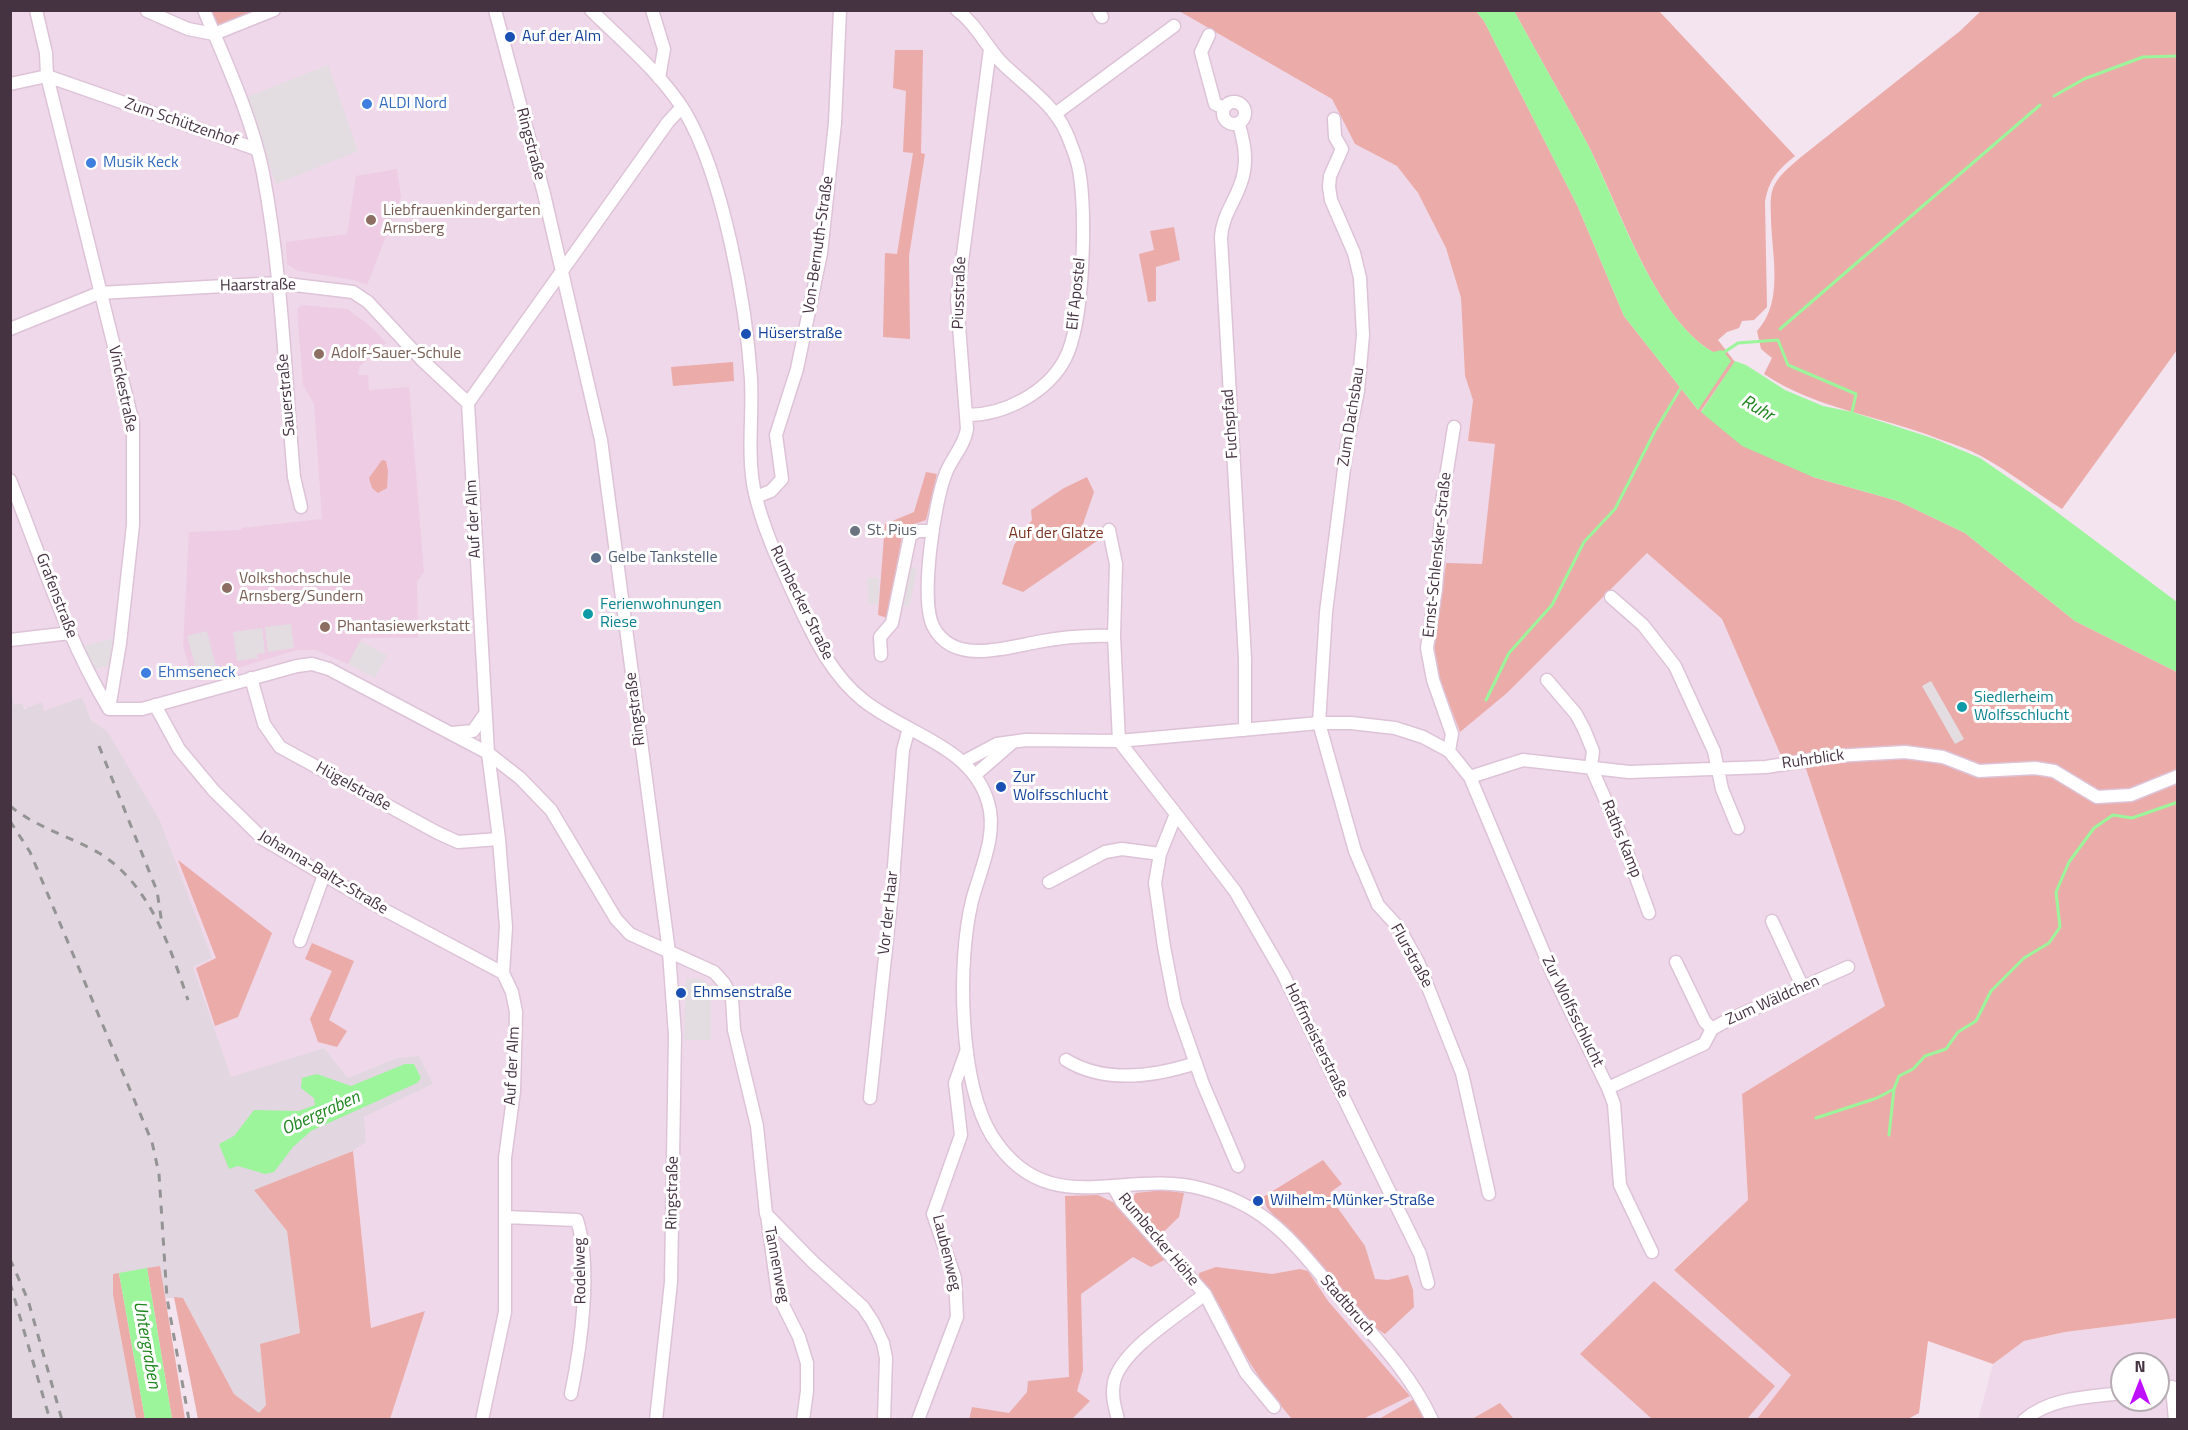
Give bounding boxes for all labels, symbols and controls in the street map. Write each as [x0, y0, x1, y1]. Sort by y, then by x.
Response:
place label: Auf der Alm [522, 27, 601, 47]
marker: Auf der Alm [503, 30, 517, 44]
place label: ALDI Nord [379, 94, 447, 114]
street label: Zum Schützenhof [122, 95, 240, 151]
marker: ALDI Nord [360, 97, 374, 111]
street label: Ringstraße [511, 106, 549, 182]
place label: Musik Keck [103, 153, 179, 173]
marker: Musik Keck [84, 156, 98, 170]
street label: Von-Bernuth-Straße [800, 175, 838, 315]
place label: Liebfrauenkindergarten Arnsberg [383, 201, 540, 239]
marker: Liebfrauenkindergarten Arnsberg [364, 213, 378, 227]
street label: Piusstraße [949, 256, 971, 330]
street label: Elf Apostel [1064, 257, 1090, 331]
street label: Haarstraße [220, 276, 296, 296]
place label: Hüserstraße [758, 324, 842, 344]
marker: Hüserstraße [739, 327, 753, 341]
street label: Vinckestraße [103, 344, 141, 434]
place label: Adolf-Sauer-Schule [331, 344, 461, 364]
marker: Adolf-Sauer-Schule [312, 347, 326, 361]
street label: Sauerstraße [274, 353, 300, 437]
street label: Zum Dachsbau [1335, 366, 1369, 468]
street label: Fuchspfad [1219, 388, 1243, 460]
water label: Ruhr [1737, 391, 1777, 427]
street label: Ernst-Schlensker-Straße [1420, 471, 1456, 639]
street label: Auf der Alm [462, 479, 486, 559]
place label: St. Pius [867, 521, 917, 541]
marker: St. Pius [848, 524, 862, 538]
park label: Auf der Glatze [1009, 524, 1103, 544]
street label: Rumbecker Straße [765, 543, 837, 663]
place label: Gelbe Tankstelle [608, 548, 718, 568]
street label: Grafenstraße [31, 551, 81, 641]
marker: Gelbe Tankstelle [589, 551, 603, 565]
place label: Volkshochschule Arnsberg/Sundern [239, 569, 363, 607]
marker: Volkshochschule Arnsberg/Sundern [220, 581, 234, 595]
place label: Ferienwohnungen Riese [600, 595, 722, 633]
marker: Ferienwohnungen Riese [581, 607, 595, 621]
place label: Phantasiewerkstatt [337, 617, 470, 637]
marker: Phantasiewerkstatt [318, 620, 332, 634]
place label: Ehmseneck [158, 663, 236, 683]
marker: Ehmseneck [139, 666, 153, 680]
street label: Ringstraße [622, 671, 650, 747]
place label: Siedlerheim Wolfsschlucht [1974, 688, 2069, 726]
marker: Siedlerheim Wolfsschlucht [1955, 700, 1969, 714]
street label: Ruhrblick [1781, 746, 1845, 774]
street label: Hügelstraße [312, 758, 394, 816]
place label: Zur Wolfsschlucht [1013, 768, 1108, 806]
marker: Zur Wolfsschlucht [994, 780, 1008, 794]
street label: Raths Kamp [1597, 797, 1645, 881]
street label: Johanna-Baltz-Straße [255, 827, 391, 919]
street label: Vor der Haar [875, 870, 903, 956]
street label: Flurstraße [1386, 921, 1436, 991]
street label: Zur Wolfsschlucht [1537, 953, 1607, 1071]
street label: Zum Wäldchen [1723, 972, 1823, 1030]
street label: Hoffmeisterstraße [1280, 980, 1352, 1102]
place label: Ehmsenstraße [693, 983, 792, 1003]
marker: Ehmsenstraße [674, 986, 688, 1000]
street label: Auf der Alm [501, 1026, 525, 1106]
water label: Obergraben [279, 1087, 363, 1141]
street label: Ringstraße [663, 1156, 683, 1230]
street label: Rumbecker Höhe [1113, 1190, 1203, 1290]
place label: Wilhelm-Münker-Straße [1270, 1191, 1435, 1211]
marker: Wilhelm-Münker-Straße [1251, 1194, 1265, 1208]
street label: Laubenweg [927, 1213, 965, 1293]
street label: Tannenweg [759, 1225, 793, 1305]
street label: Rodelweg [571, 1237, 591, 1305]
street label: Stadtbruch [1315, 1272, 1379, 1340]
water label: Untergraben [128, 1300, 164, 1390]
north arrow [2110, 1352, 2170, 1412]
text: N [2134, 1354, 2146, 1378]

